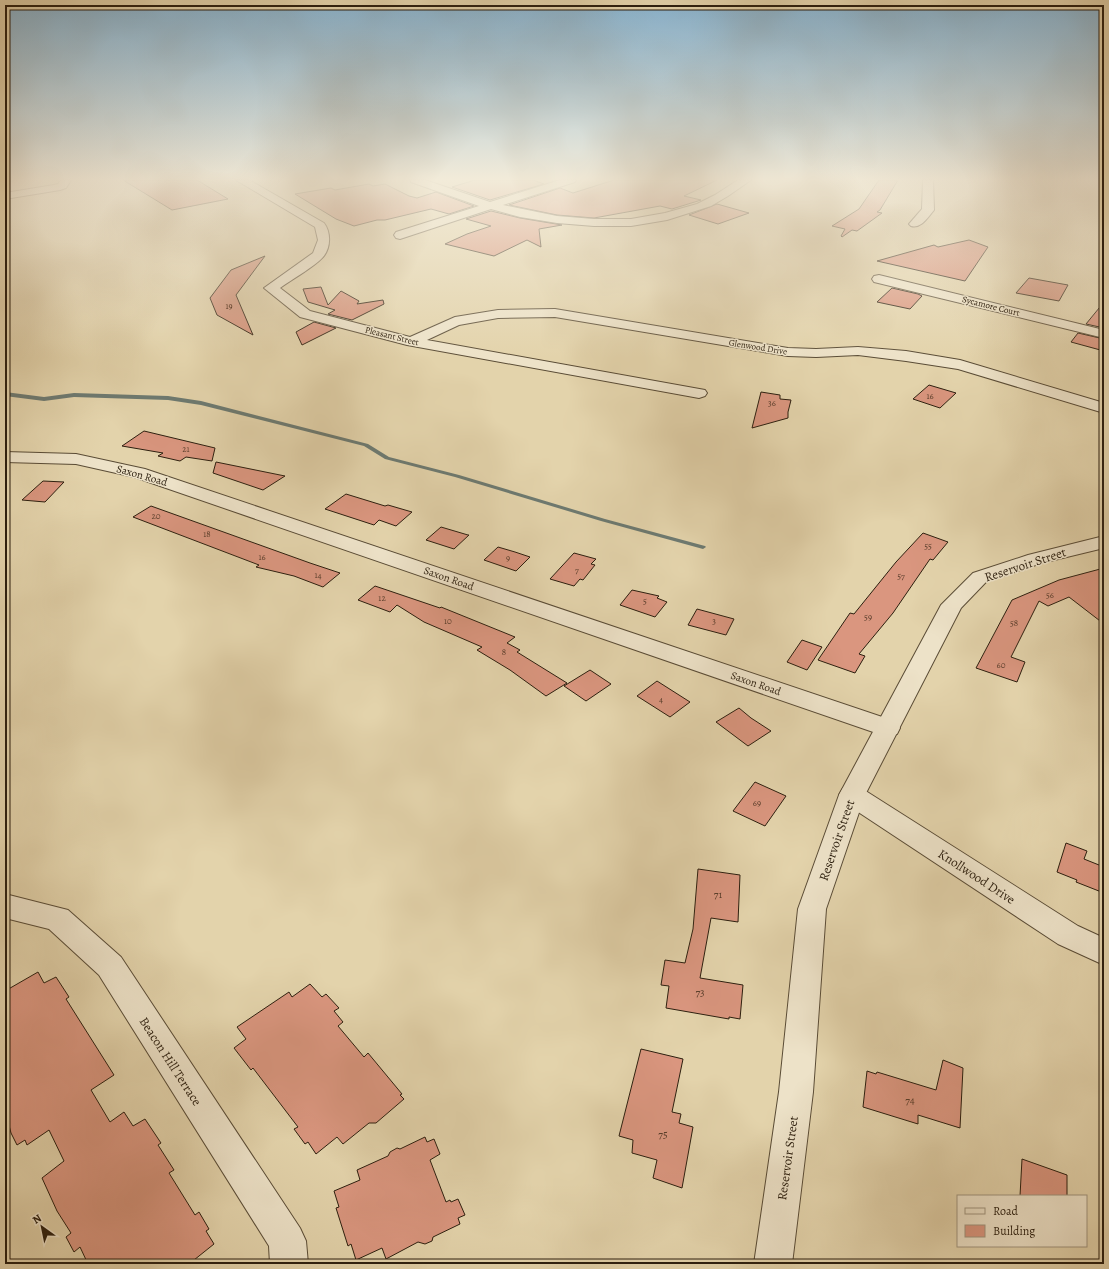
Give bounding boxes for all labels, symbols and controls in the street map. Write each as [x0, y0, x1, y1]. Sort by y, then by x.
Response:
street label: Sycamore Court [961, 293, 1021, 319]
house number: 19 [225, 300, 233, 312]
street label: Pleasant Street [364, 324, 420, 348]
street label: Glenwood Drive [728, 336, 788, 358]
house number: 16 [926, 390, 934, 402]
house number: 36 [768, 397, 776, 409]
house number: 21 [182, 443, 190, 455]
street label: Saxon Road [115, 461, 169, 490]
house number: 20 [151, 510, 161, 522]
house number: 18 [203, 528, 211, 540]
house number: 55 [924, 540, 932, 552]
street label: Reservoir Street [982, 543, 1069, 586]
house number: 16 [258, 551, 266, 563]
house number: 9 [506, 552, 510, 564]
street label: Saxon Road [422, 563, 476, 594]
house number: 7 [575, 564, 579, 576]
house number: 14 [314, 569, 322, 581]
house number: 57 [897, 570, 905, 582]
house number: 56 [1046, 589, 1054, 601]
house number: 12 [378, 592, 386, 604]
house number: 5 [643, 595, 647, 607]
house number: 59 [864, 611, 872, 623]
house number: 10 [444, 615, 452, 627]
house number: 3 [712, 615, 716, 627]
house number: 58 [1010, 617, 1018, 629]
house number: 8 [502, 646, 506, 658]
house number: 60 [997, 659, 1006, 671]
street label: Saxon Road [729, 668, 783, 699]
house number: 4 [659, 693, 663, 705]
house number: 69 [753, 797, 761, 809]
street label: Reservoir Street [815, 797, 859, 883]
street label: Knollwood Drive [935, 845, 1019, 908]
house number: 71 [714, 887, 722, 902]
house number: 73 [695, 985, 705, 1000]
street label: Beacon Hill Terrace [136, 1014, 206, 1109]
house number: 74 [905, 1093, 915, 1108]
street label: Reservoir Street [773, 1114, 802, 1201]
house number: 75 [658, 1127, 668, 1142]
legend [957, 1195, 1087, 1247]
text: Road [993, 1203, 1019, 1219]
north arrow [22, 1207, 62, 1247]
text: N [29, 1211, 44, 1228]
text: Building [993, 1223, 1035, 1239]

